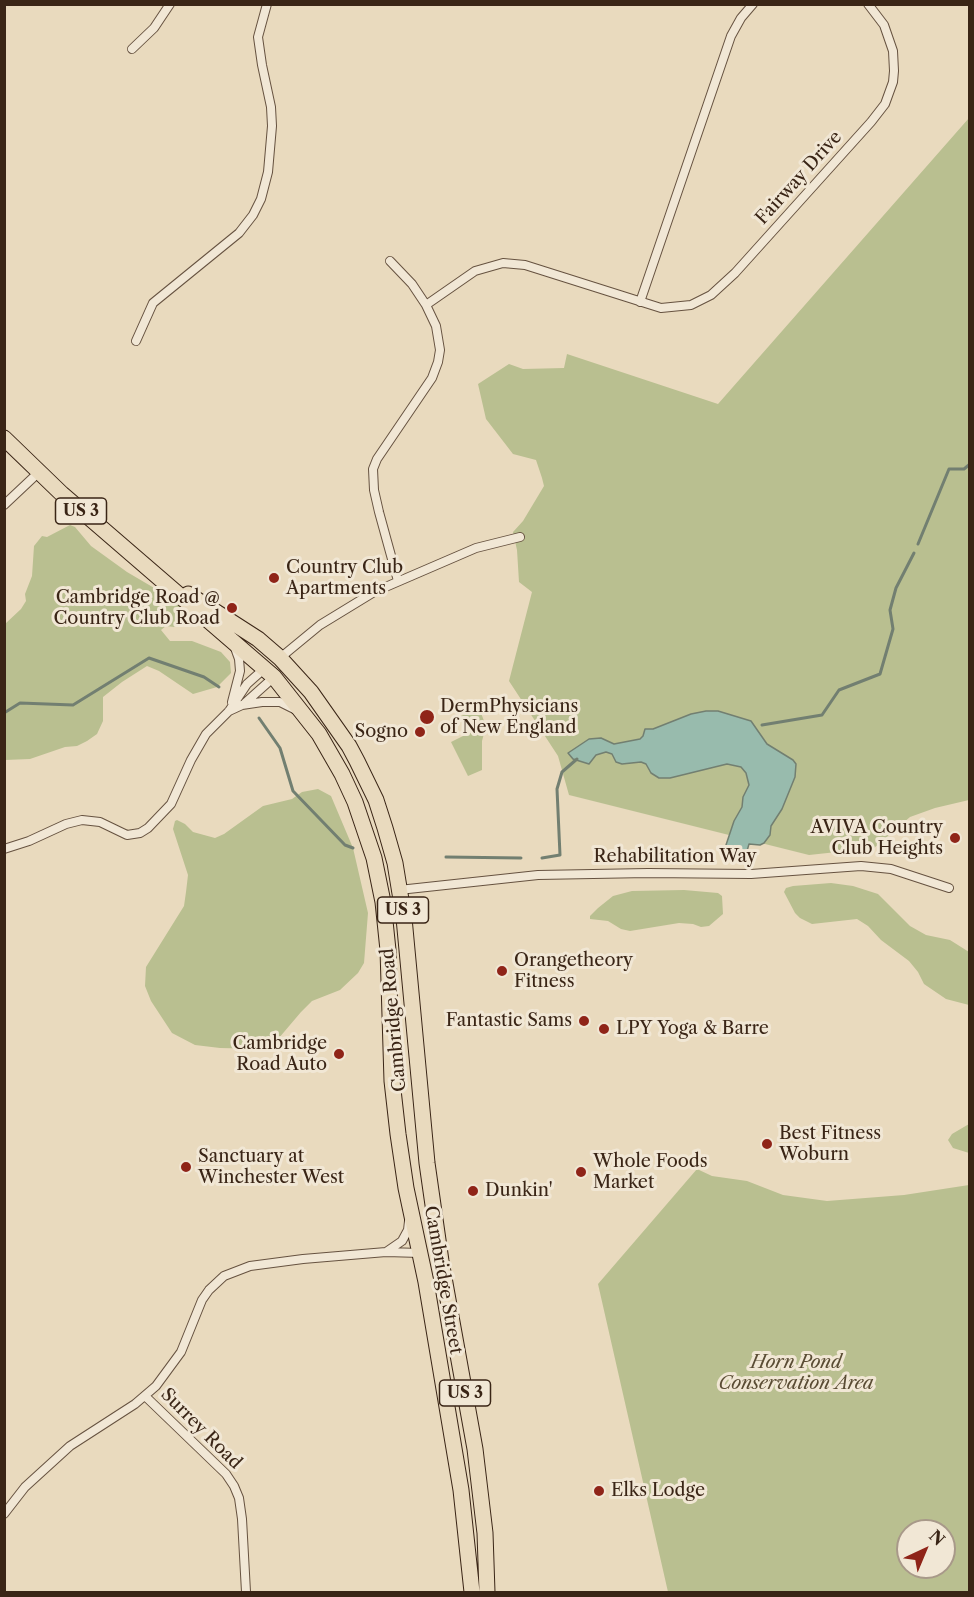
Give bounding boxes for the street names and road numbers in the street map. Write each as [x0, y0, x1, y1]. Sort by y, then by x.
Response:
street label: Fairway Drive [751, 127, 847, 229]
road number: US 3 [56, 498, 106, 524]
street label: Rehabilitation Way [593, 846, 757, 868]
road number: US 3 [378, 897, 428, 923]
street label: Cambridge Road [377, 947, 411, 1093]
street label: Cambridge Street [419, 1204, 467, 1356]
road number: US 3 [440, 1380, 490, 1406]
street label: Surrey Road [156, 1384, 246, 1474]

